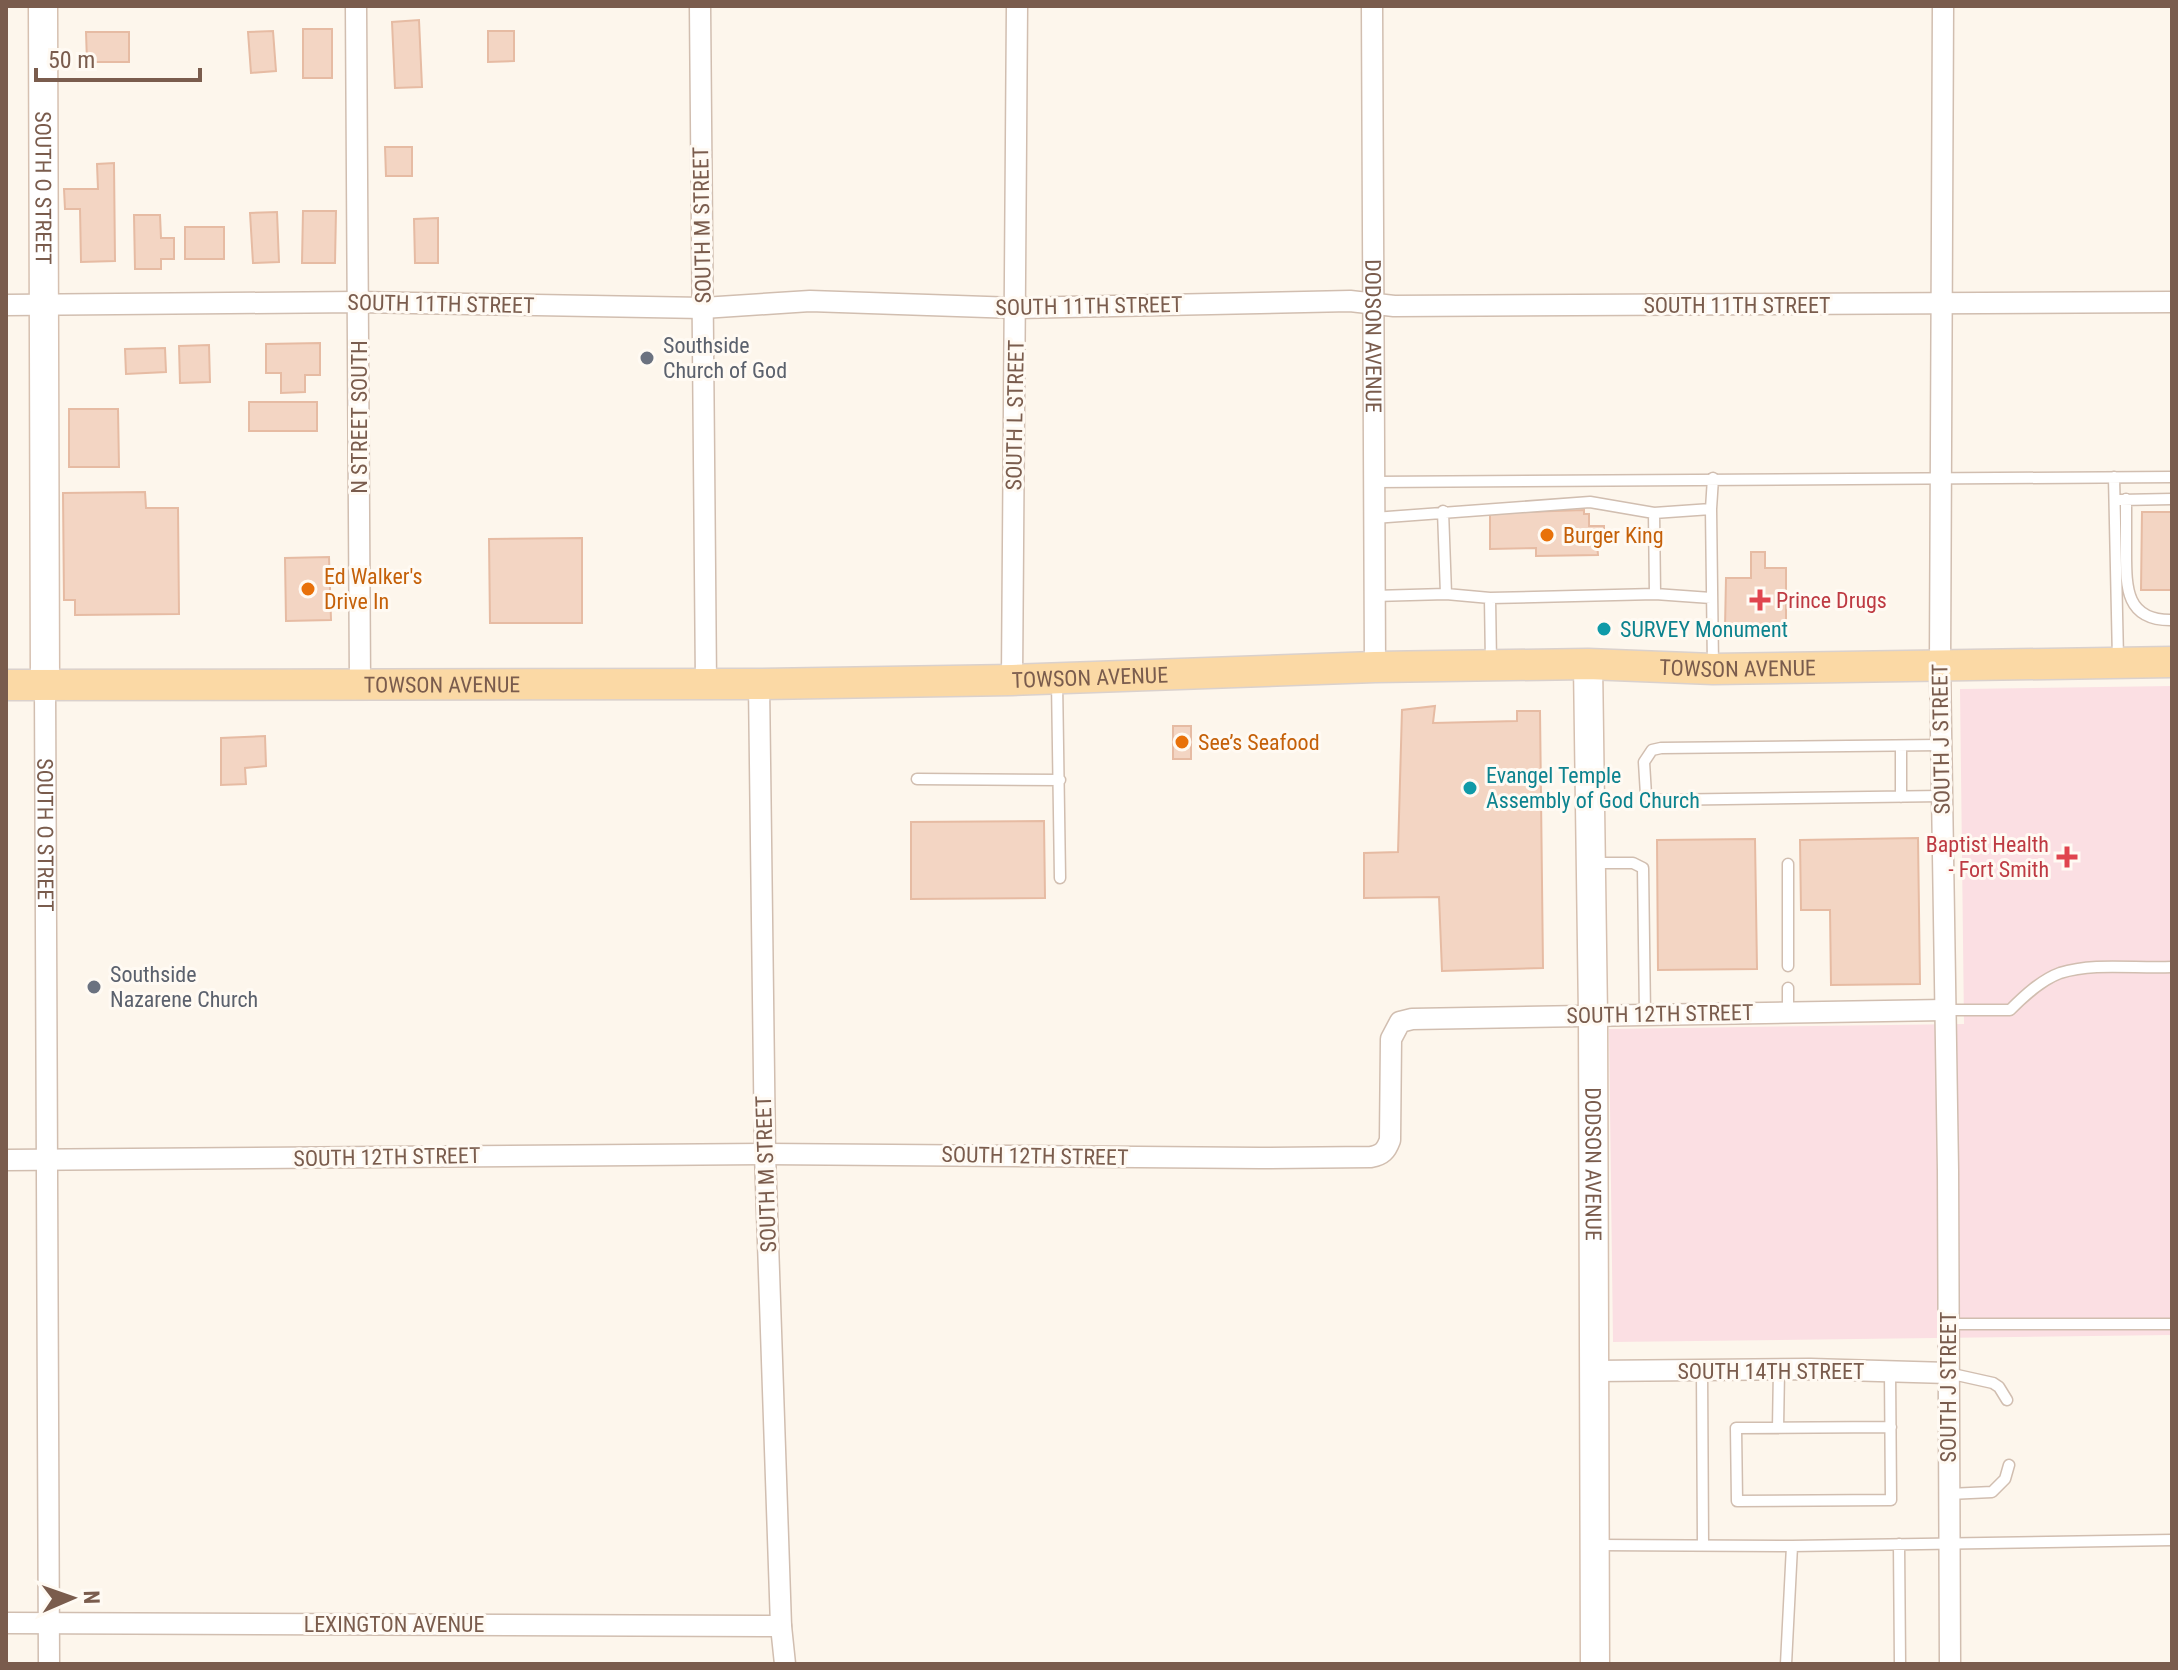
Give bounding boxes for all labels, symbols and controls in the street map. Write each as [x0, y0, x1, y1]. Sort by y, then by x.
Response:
scale bar [36, 32, 200, 82]
text: 50 m [48, 46, 95, 74]
street label: SOUTH O STREET [31, 111, 56, 265]
street label: SOUTH M STREET [688, 146, 716, 304]
street label: DODSON AVENUE [1361, 259, 1386, 413]
street label: SOUTH 11TH STREET [347, 290, 535, 318]
street label: SOUTH 11TH STREET [995, 292, 1183, 320]
street label: SOUTH 11TH STREET [1643, 293, 1831, 318]
place label: Southside Church of God [663, 333, 787, 383]
street label: SOUTH L STREET [1001, 339, 1029, 491]
street label: N STREET SOUTH [347, 340, 372, 494]
marker: Southside Church of God [638, 349, 656, 367]
place label: Burger King [1563, 523, 1664, 548]
marker: Burger King [1538, 526, 1556, 544]
place label: Ed Walker's Drive In [324, 564, 423, 614]
marker: Ed Walker's Drive In [299, 580, 317, 598]
place label: Prince Drugs [1776, 588, 1887, 613]
marker: Prince Drugs [1751, 591, 1769, 609]
place label: SURVEY Monument [1620, 617, 1788, 642]
marker: SURVEY Monument [1595, 620, 1613, 638]
street label: TOWSON AVENUE [1659, 654, 1816, 682]
street label: TOWSON AVENUE [1011, 662, 1169, 693]
street label: SOUTH J STREET [1927, 663, 1955, 815]
street label: TOWSON AVENUE [364, 672, 520, 697]
place label: See’s Seafood [1198, 730, 1320, 755]
marker: See’s Seafood [1173, 733, 1191, 751]
street label: SOUTH O STREET [33, 758, 58, 912]
place label: Evangel Temple Assembly of God Church [1486, 763, 1700, 813]
marker: Evangel Temple Assembly of God Church [1461, 779, 1479, 797]
place label: Baptist Health - Fort Smith [1926, 832, 2049, 882]
marker: Baptist Health - Fort Smith [2056, 846, 2078, 868]
place label: Southside Nazarene Church [110, 962, 258, 1012]
marker: Southside Nazarene Church [85, 978, 103, 996]
street label: SOUTH 12TH STREET [1566, 1000, 1754, 1028]
street label: DODSON AVENUE [1581, 1087, 1606, 1241]
street label: SOUTH M STREET [751, 1095, 781, 1253]
street label: SOUTH 12TH STREET [941, 1142, 1129, 1170]
street label: SOUTH 12TH STREET [293, 1143, 481, 1171]
street label: SOUTH J STREET [1936, 1312, 1961, 1462]
street label: SOUTH 14TH STREET [1677, 1359, 1865, 1384]
north arrow [32, 1558, 112, 1638]
text: N [79, 1590, 104, 1604]
street label: LEXINGTON AVENUE [304, 1612, 484, 1637]

